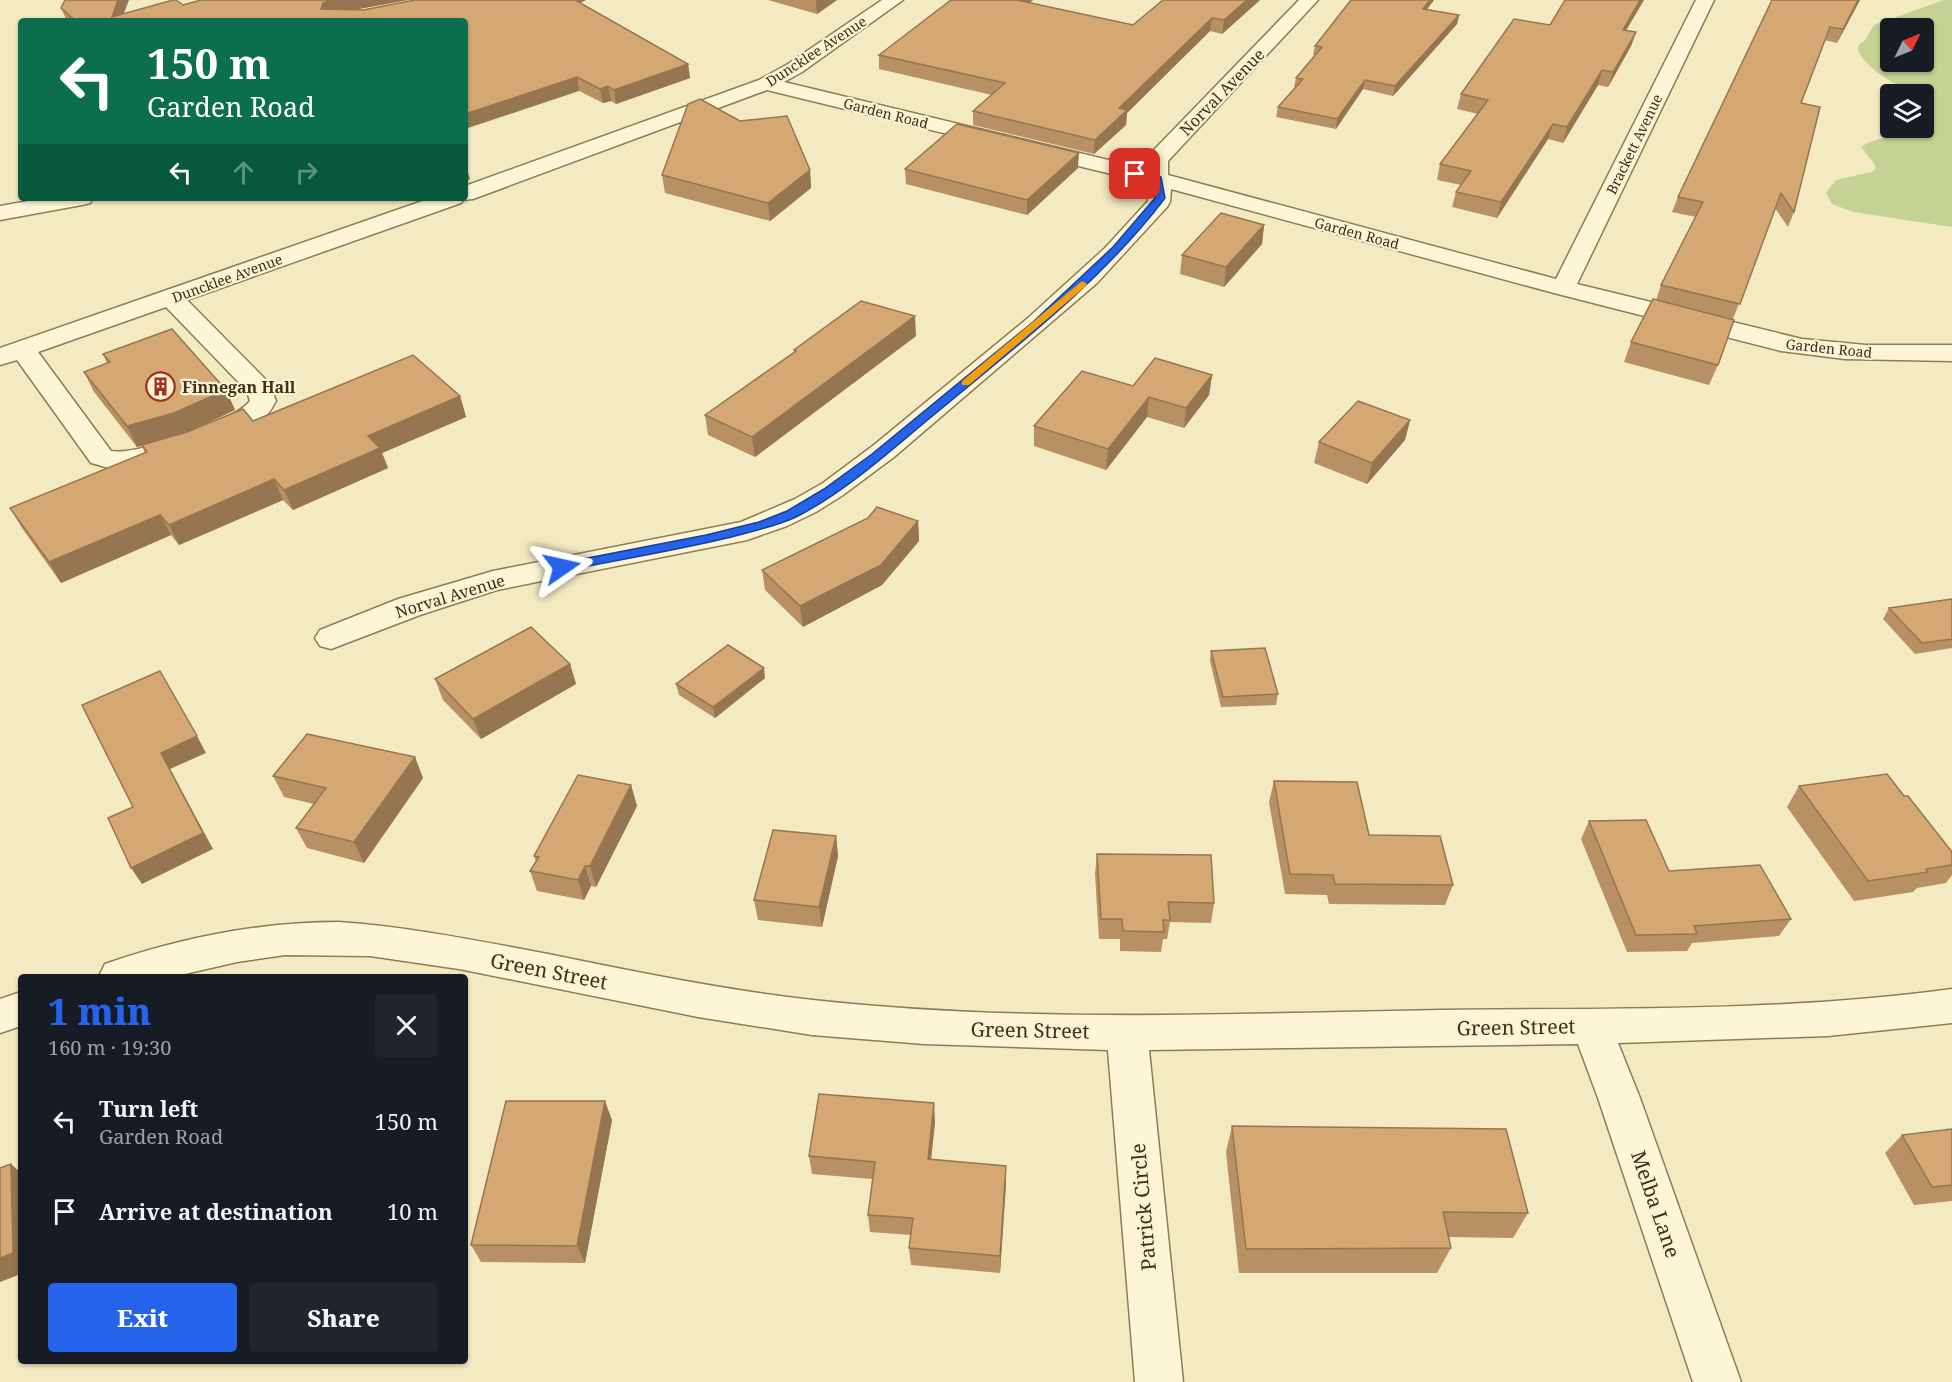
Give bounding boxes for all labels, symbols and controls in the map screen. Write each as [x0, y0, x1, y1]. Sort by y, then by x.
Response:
street label: Duncklee Avenue [762, 11, 870, 91]
north arrow [1880, 18, 1934, 72]
map controls [1880, 18, 1934, 138]
text: 150 m [147, 34, 271, 91]
icon: left [48, 42, 126, 120]
street label: Norval Avenue [1175, 44, 1269, 140]
button: layers [1880, 84, 1934, 138]
text: Garden Road [147, 88, 315, 125]
street label: Brackett Avenue [1602, 91, 1666, 197]
street label: Garden Road [842, 93, 931, 133]
pin [1109, 148, 1160, 199]
icon: left [164, 156, 197, 189]
icon: ahead [227, 156, 260, 189]
icon: right [290, 156, 323, 189]
icon: arrive [1118, 157, 1151, 190]
street label: Garden Road [1313, 213, 1402, 254]
street label: Duncklee Avenue [169, 249, 285, 307]
street label: Garden Road [1785, 334, 1874, 362]
building icon: Finnegan Hall [145, 371, 177, 403]
place label: Finnegan Hall [182, 376, 296, 398]
position arrow [530, 535, 594, 599]
street label: Norval Avenue [392, 569, 508, 623]
street label: Green Street [488, 946, 610, 996]
text: 1 min [48, 987, 151, 1036]
button: close [375, 994, 438, 1057]
street label: Green Street [1456, 1012, 1576, 1042]
street label: Green Street [970, 1015, 1090, 1045]
text: 160 m · 19:30 [48, 1034, 171, 1061]
text: Turn left [99, 1093, 198, 1123]
icon: left [48, 1105, 81, 1138]
text: 150 m [375, 1106, 438, 1136]
text: Garden Road [99, 1123, 223, 1150]
street label: Patrick Circle [1124, 1142, 1162, 1272]
street label: Melba Lane [1625, 1147, 1687, 1261]
icon: arrive [48, 1195, 81, 1228]
text: Arrive at destination [99, 1196, 333, 1226]
text: 10 m [387, 1196, 438, 1226]
button: Exit [48, 1283, 237, 1352]
button: Share [249, 1283, 438, 1352]

